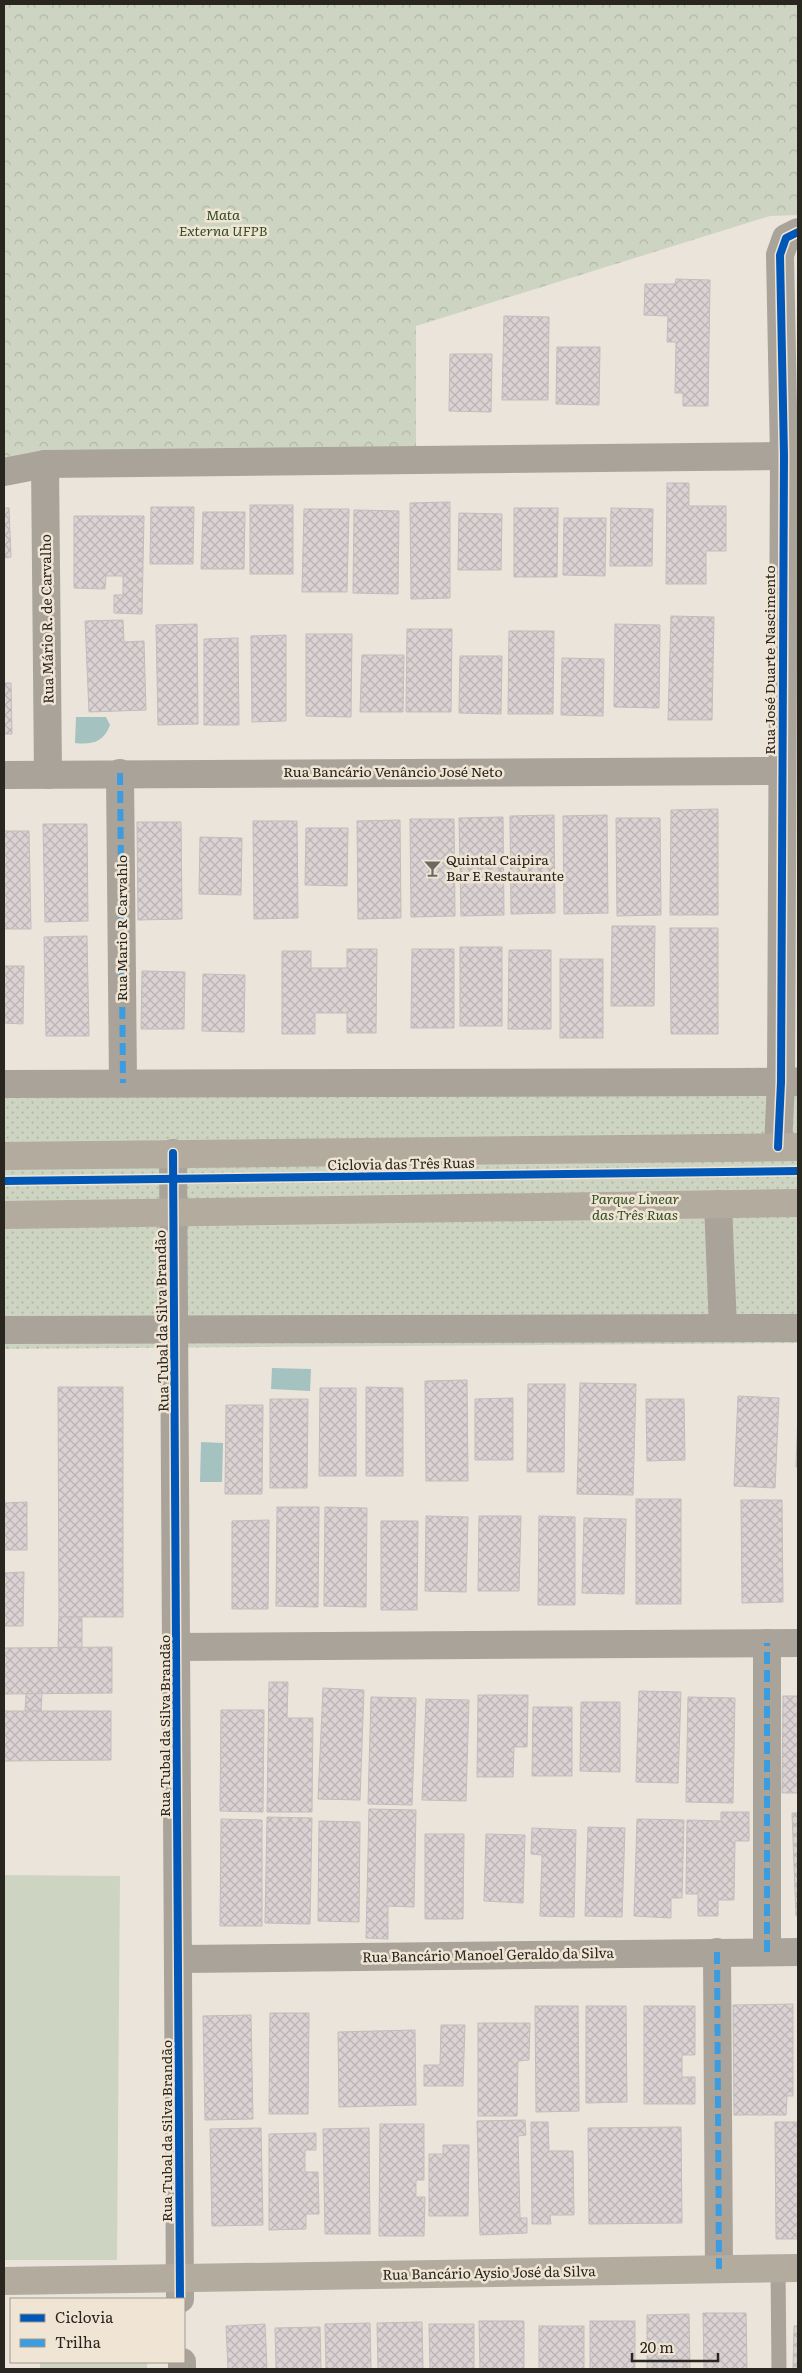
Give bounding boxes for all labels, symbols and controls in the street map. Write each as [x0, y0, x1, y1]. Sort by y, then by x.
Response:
park label: Mata Externa UFPB [179, 204, 268, 240]
street label: Rua Mário R. de Carvalho [35, 534, 57, 704]
street label: Rua José Duarte Nascimento [759, 565, 779, 755]
street label: Rua Bancário Venâncio José Neto [283, 761, 503, 781]
place label: Quintal Caipira Bar E Restaurante [446, 849, 564, 885]
street label: Rua Mario R Carvahlo [111, 855, 131, 1001]
bar icon: Quintal Caipira Bar E Restaurante [422, 858, 442, 878]
street label: Ciclovia das Três Ruas [327, 1152, 475, 1174]
park label: Parque Linear das Três Ruas [591, 1188, 680, 1224]
street label: Rua Tubal da Silva Brandão [149, 1230, 173, 1412]
street label: Rua Tubal da Silva Brandão [154, 1635, 174, 1817]
street label: Rua Bancário Manoel Geraldo da Silva [362, 1942, 615, 1966]
street label: Rua Tubal da Silva Brandão [156, 2040, 176, 2222]
street label: Rua Bancário Aysio José da Silva [382, 2260, 596, 2284]
legend [10, 2298, 185, 2363]
text: Ciclovia [55, 2305, 114, 2328]
text: Trilha [55, 2330, 102, 2353]
scale bar [632, 2330, 718, 2362]
text: 20 m [640, 2335, 674, 2358]

